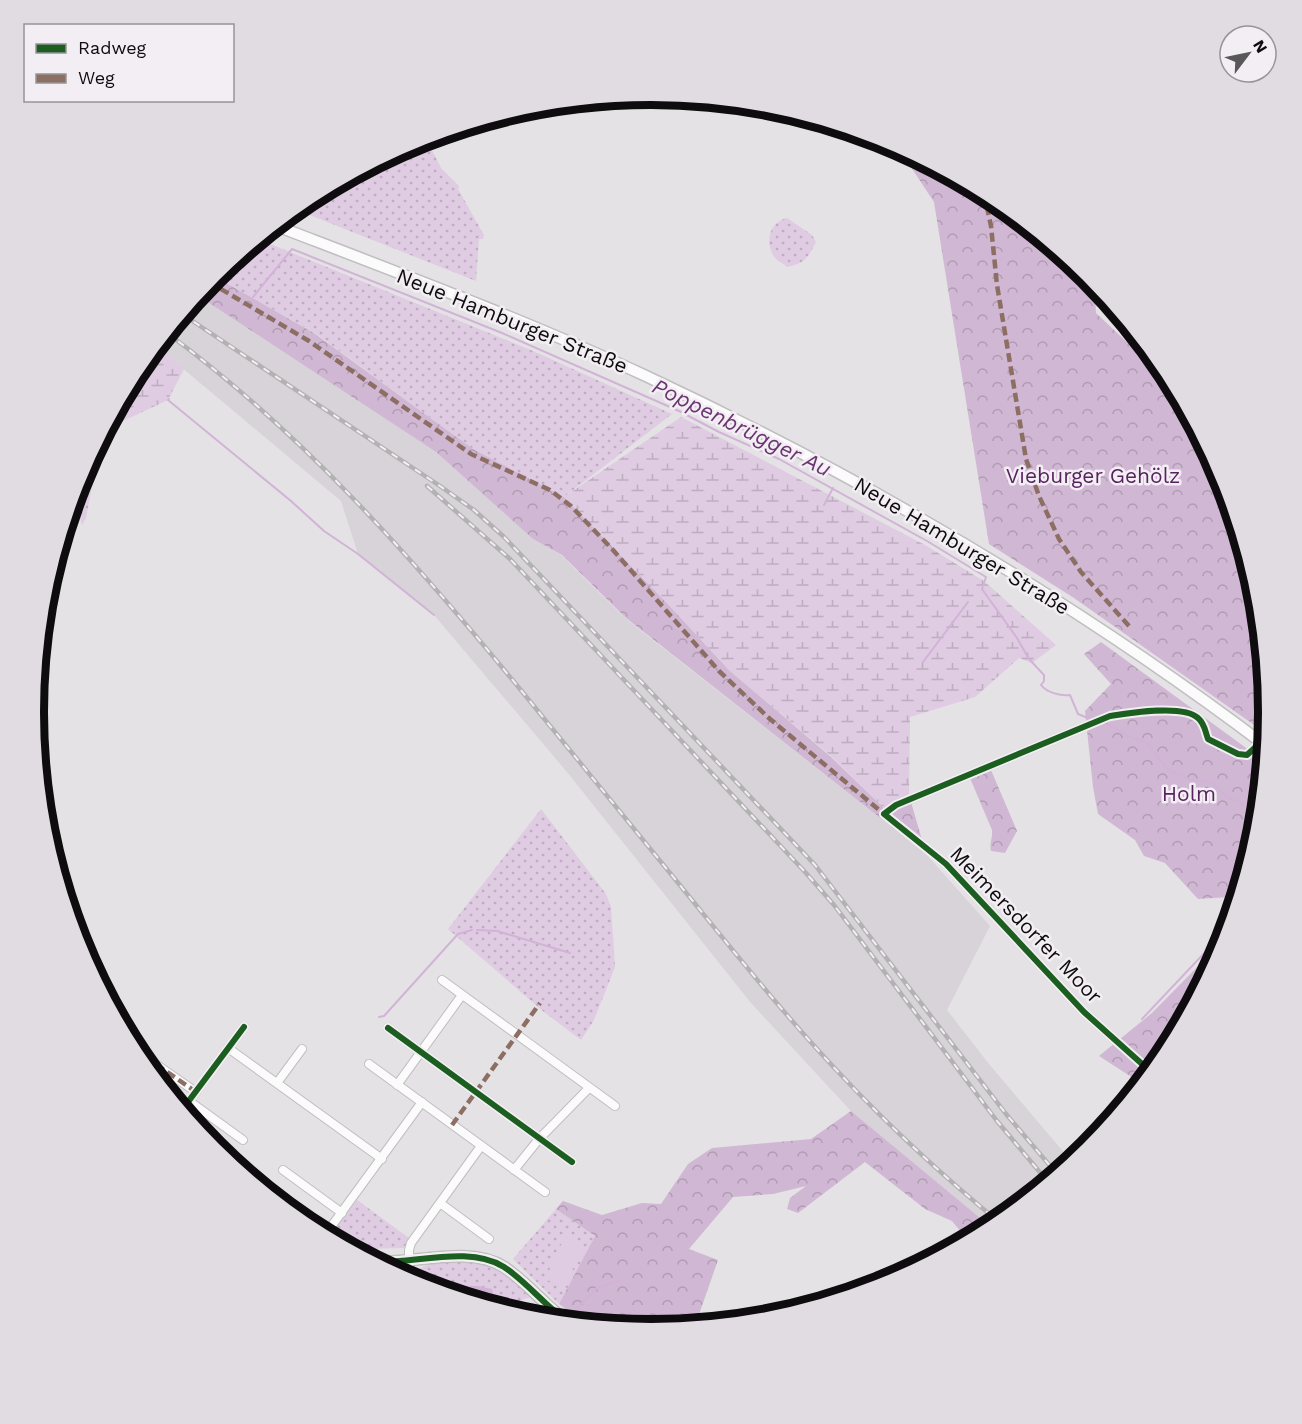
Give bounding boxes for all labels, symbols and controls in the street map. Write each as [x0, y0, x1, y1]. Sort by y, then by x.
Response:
legend [24, 24, 234, 102]
north arrow [1218, 24, 1278, 84]
text: N [1249, 36, 1271, 56]
text: Radweg [78, 37, 147, 58]
text: Weg [78, 67, 115, 88]
street label: Neue Hamburger Straße [393, 263, 631, 378]
water label: Poppenbrügger Au [648, 373, 835, 482]
park label: Vieburger Gehölz [1006, 463, 1180, 488]
street label: Neue Hamburger Straße [850, 471, 1075, 620]
park label: Holm [1162, 781, 1216, 806]
street label: Meimersdorfer Moor [945, 841, 1108, 1008]

